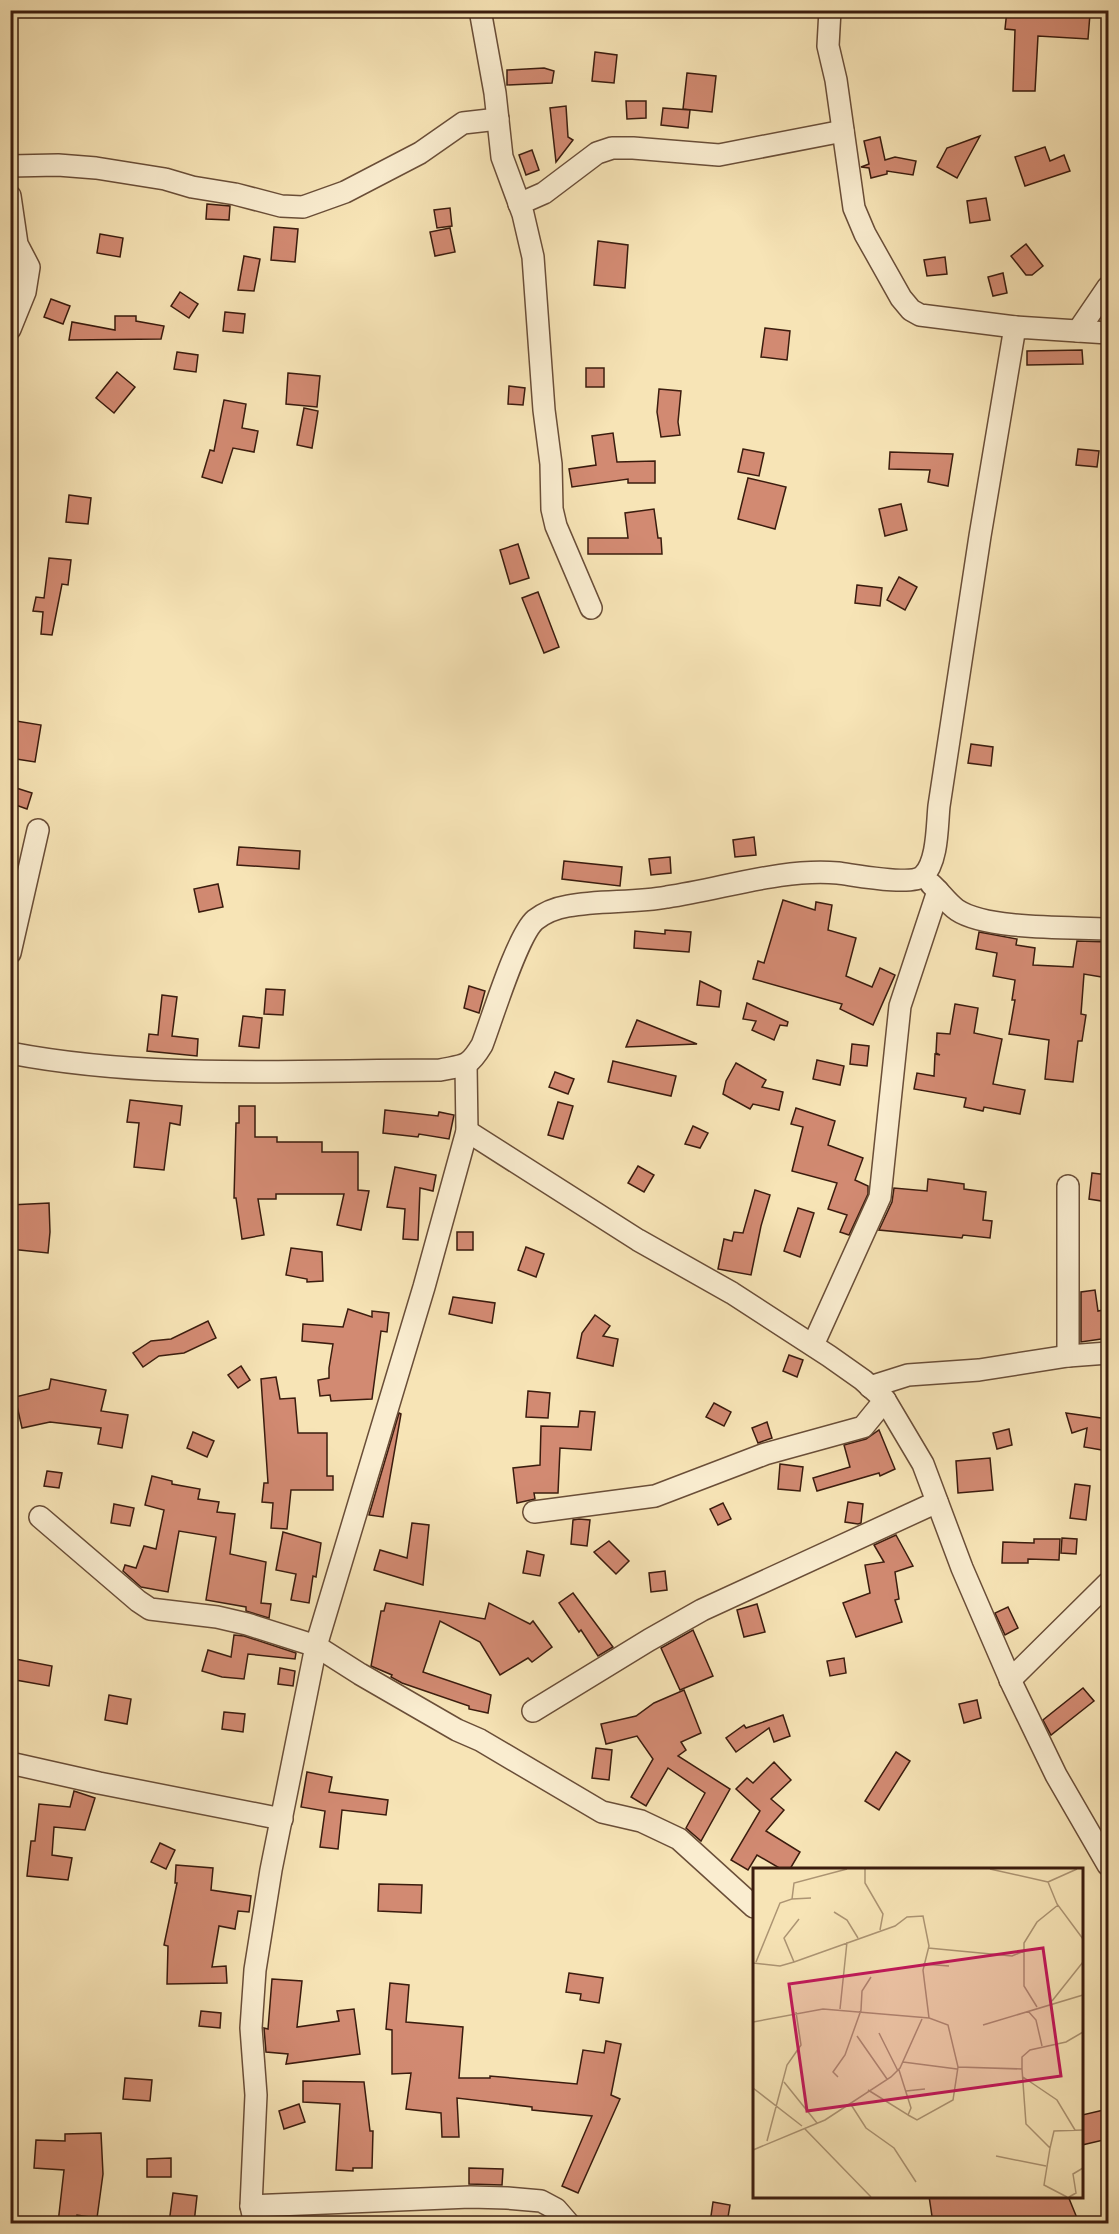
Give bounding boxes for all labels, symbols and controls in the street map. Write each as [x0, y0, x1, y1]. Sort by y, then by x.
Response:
inset map [753, 1868, 1083, 2198]

